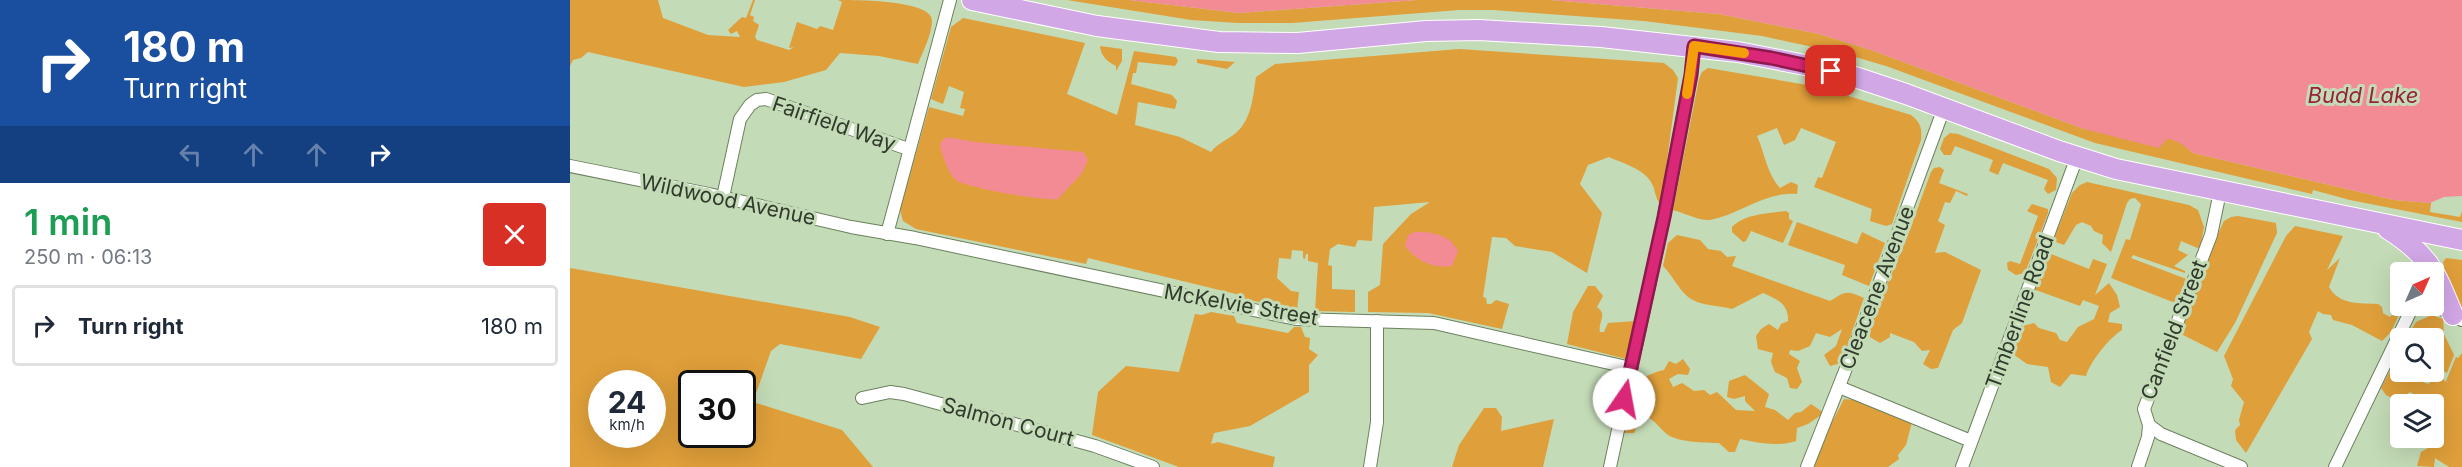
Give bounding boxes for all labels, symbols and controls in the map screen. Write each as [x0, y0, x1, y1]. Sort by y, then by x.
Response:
text: 180 m [123, 21, 245, 72]
icon: right [24, 24, 102, 102]
pin [1805, 45, 1856, 96]
icon: arrive [1814, 54, 1847, 87]
text: Turn right [123, 72, 247, 105]
water label: Budd Lake [2308, 82, 2418, 108]
street label: Fairfield Way [769, 91, 899, 156]
icon: left [174, 138, 207, 171]
icon: ahead [237, 138, 270, 171]
icon: ahead [300, 138, 333, 171]
icon: right [363, 138, 396, 171]
street label: Wildwood Avenue [638, 169, 818, 230]
text: 1 min [24, 200, 112, 244]
street label: Cleacene Avenue [1834, 202, 1919, 373]
button: close [483, 203, 546, 266]
street label: Timberline Road [1980, 232, 2059, 392]
text: 250 m · 06:13 [24, 245, 152, 269]
street label: Canfield Street [2135, 256, 2212, 403]
north arrow [2390, 262, 2444, 316]
map controls [2390, 262, 2444, 448]
street label: McKelvie Street [1162, 279, 1320, 330]
icon: right [27, 309, 60, 342]
text: Turn right [78, 313, 184, 339]
text: 180 m [481, 313, 543, 339]
button: search [2390, 328, 2444, 382]
position arrow [1592, 367, 1656, 431]
speed limit sign: 30 [678, 370, 756, 448]
text: 24 [608, 384, 646, 420]
street label: Salmon Court [940, 392, 1077, 451]
button: layers [2390, 394, 2444, 448]
text: km/h [609, 415, 645, 434]

